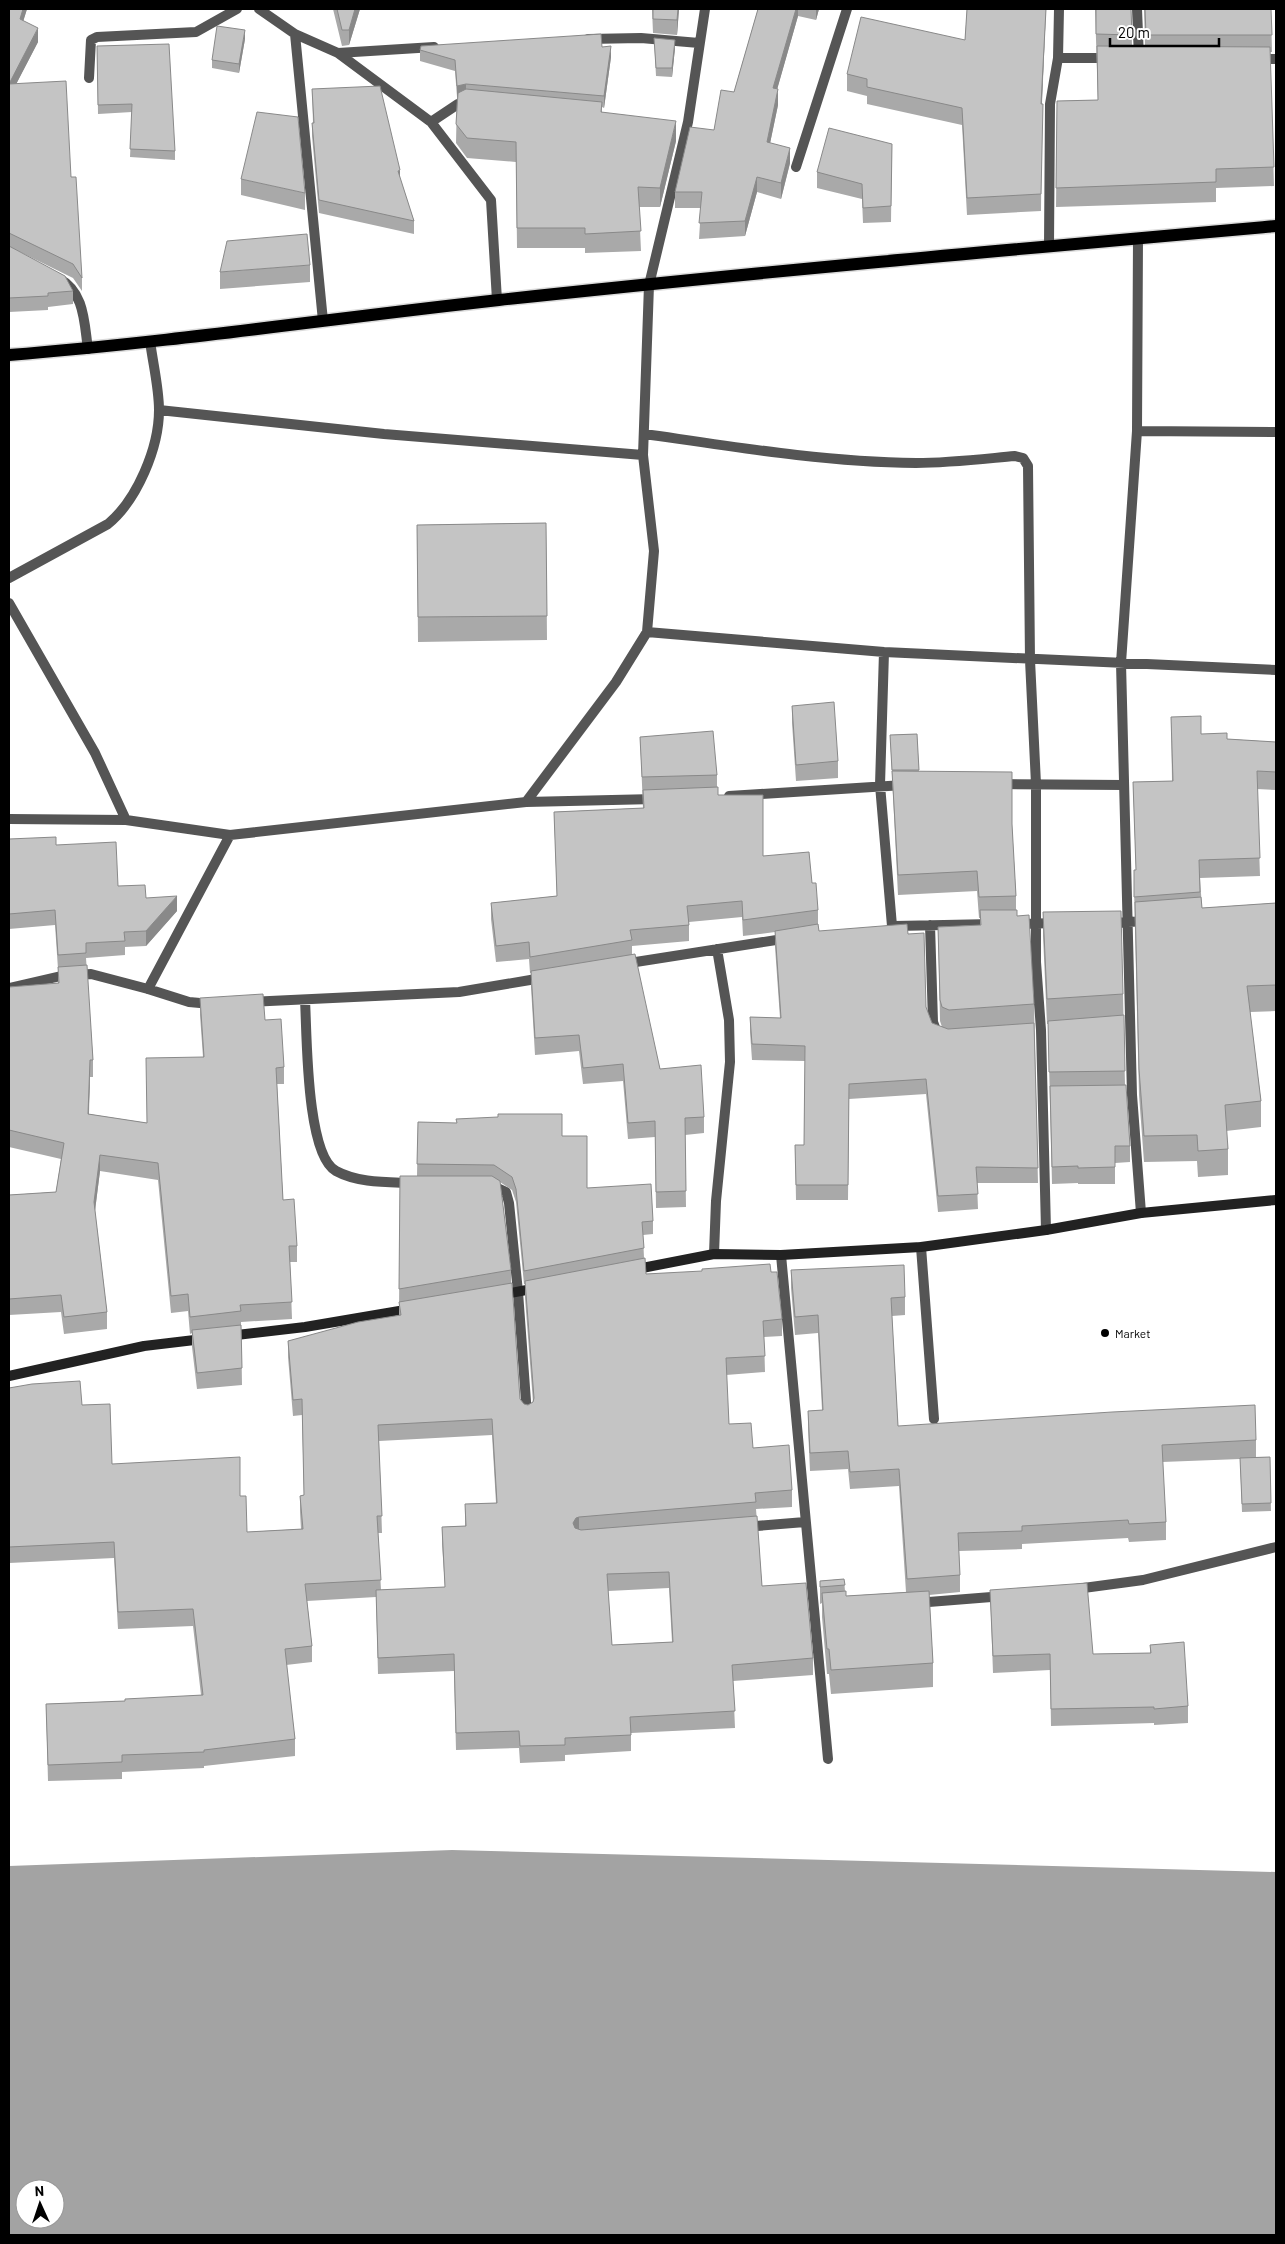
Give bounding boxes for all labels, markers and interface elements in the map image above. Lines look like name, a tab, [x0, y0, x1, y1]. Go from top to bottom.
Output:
scale bar	[1110, 15, 1219, 47]
text: 20 m	[1118, 23, 1150, 41]
place label: Market	[1115, 1326, 1151, 1340]
marker: Market	[1099, 1327, 1111, 1339]
north arrow	[15, 2179, 65, 2229]
text: N	[34, 2182, 44, 2199]

